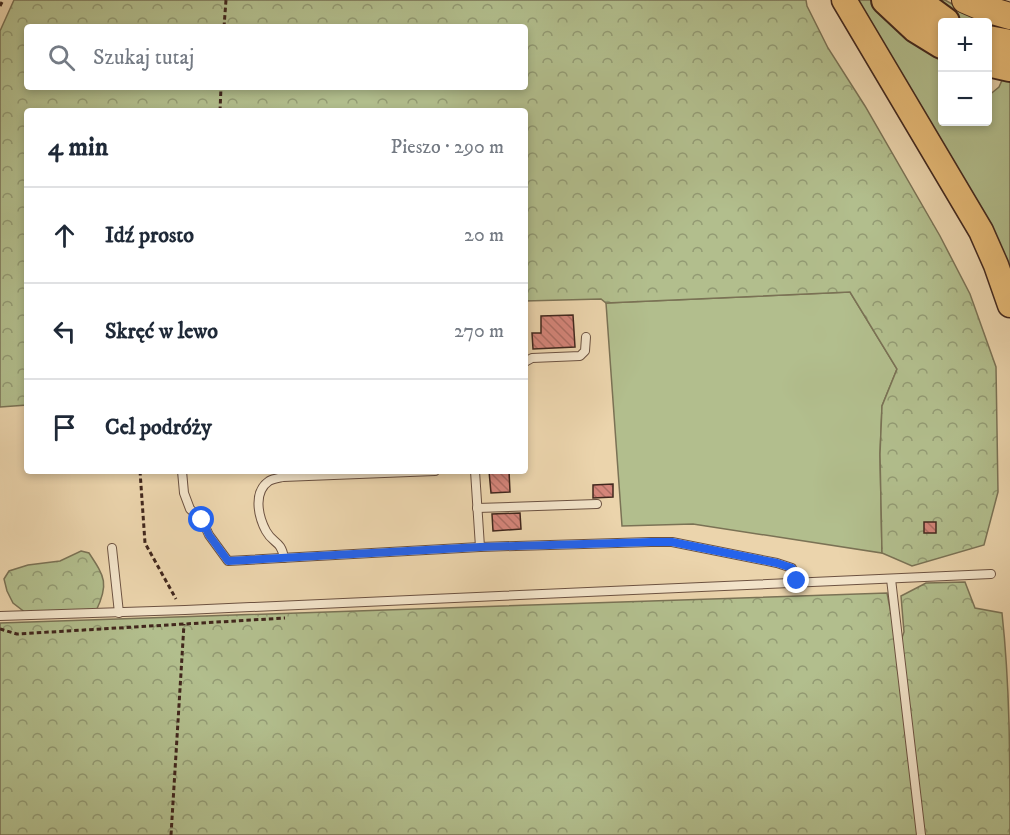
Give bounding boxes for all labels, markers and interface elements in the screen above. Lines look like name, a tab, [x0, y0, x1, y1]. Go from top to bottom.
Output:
map controls	[938, 18, 992, 126]
button: +	[938, 18, 992, 72]
search box	[24, 24, 528, 90]
icon: search	[45, 41, 78, 74]
text: Szukaj tutaj	[93, 44, 194, 71]
button: −	[938, 72, 992, 126]
text: 4 min	[48, 131, 108, 164]
text: Pieszo · 290 m	[391, 135, 504, 160]
icon: ahead	[48, 219, 81, 252]
text: Idź prosto	[105, 222, 194, 249]
text: 20 m	[464, 223, 504, 248]
icon: left	[48, 315, 81, 348]
text: Skręć w lewo	[105, 318, 218, 345]
text: 270 m	[454, 319, 504, 344]
icon: arrive	[48, 411, 81, 444]
text: Cel podróży	[105, 414, 212, 441]
route start	[188, 506, 214, 532]
route end	[783, 567, 809, 593]

